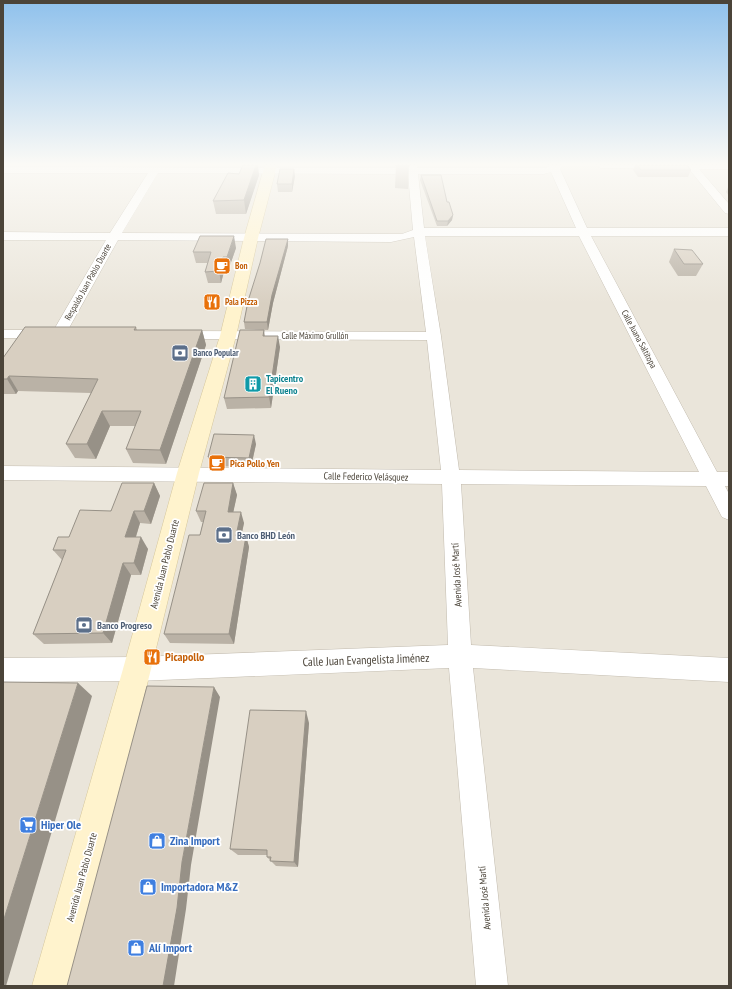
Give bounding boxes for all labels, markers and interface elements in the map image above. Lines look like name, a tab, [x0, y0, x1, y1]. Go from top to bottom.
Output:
street label: Respaldo Juan Pablo Duarte	[62, 241, 113, 322]
cafe icon: Bon	[212, 256, 232, 276]
place label: Bon	[235, 260, 247, 271]
restaurant icon: Pala Pizza	[202, 292, 222, 312]
place label: Pala Pizza	[225, 296, 258, 307]
street label: Calle Juana Saltitopa	[619, 308, 660, 370]
street label: Calle Máximo Grullón	[282, 330, 348, 341]
bank icon: Banco Popular	[170, 343, 190, 363]
place label: Banco Popular	[193, 347, 239, 358]
place label: Tapicentro El Rueno	[266, 372, 304, 397]
building icon: Tapicentro El Rueno	[243, 374, 263, 394]
cafe icon: Pica Pollo Yen	[207, 453, 227, 473]
place label: Pica Pollo Yen	[230, 457, 280, 470]
street label: Calle Federico Velásquez	[323, 469, 409, 484]
street label: Avenida Juan Pablo Duarte	[147, 518, 182, 610]
bank icon: Banco BHD León	[214, 525, 234, 545]
place label: Banco BHD León	[237, 529, 296, 542]
street label: Avenida José Martí	[448, 542, 465, 607]
bank icon: Banco Progreso	[74, 615, 94, 635]
place label: Banco Progreso	[97, 619, 152, 632]
restaurant icon: Picapollo	[142, 647, 162, 667]
place label: Picapollo	[165, 649, 205, 664]
street label: Calle Juan Evangelista Jiménez	[302, 650, 430, 669]
supermarket icon: Hiper Ole	[18, 815, 38, 835]
place label: Hiper Ole	[41, 817, 81, 832]
street label: Avenida Juan Pablo Duarte	[63, 831, 100, 923]
shop icon: Zina Import	[147, 831, 167, 851]
place label: Zina Import	[170, 833, 220, 848]
street label: Avenida José Martí	[475, 865, 494, 930]
shop icon: Importadora M&Z	[138, 877, 158, 897]
place label: Importadora M&Z	[161, 879, 238, 894]
shop icon: Alí Import	[126, 938, 146, 958]
place label: Alí Import	[148, 940, 192, 955]

